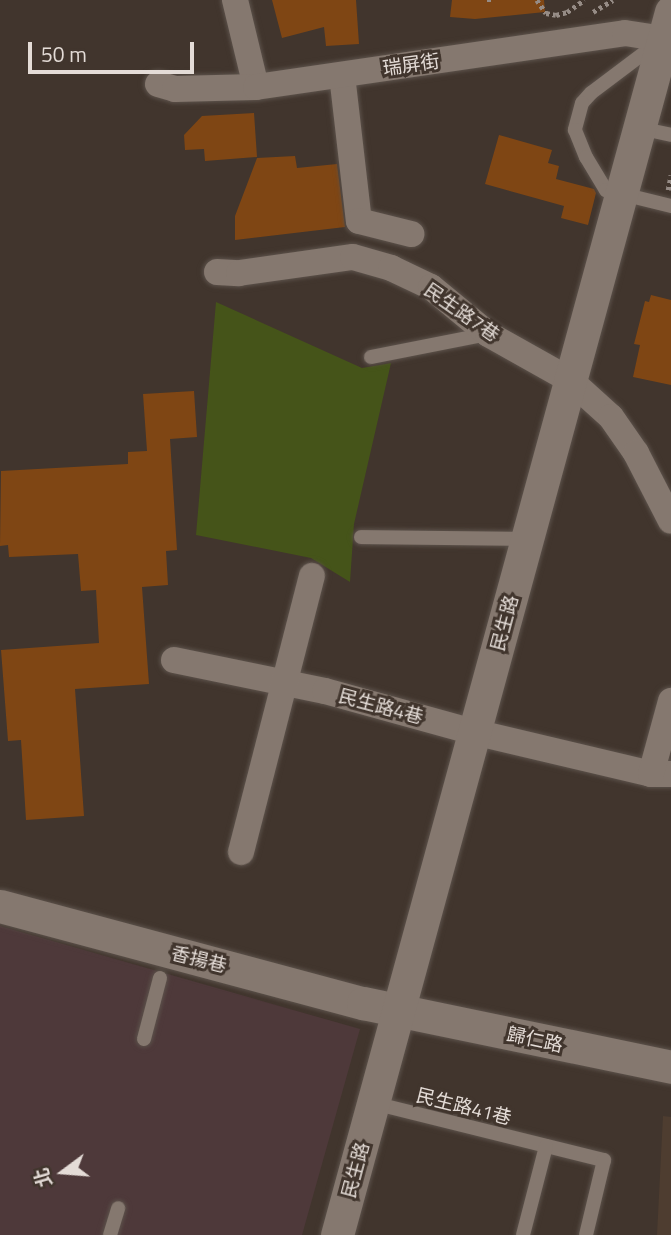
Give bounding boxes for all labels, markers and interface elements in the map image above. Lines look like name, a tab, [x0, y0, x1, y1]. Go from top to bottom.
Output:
scale bar	[32, 28, 198, 72]
text: 50 m	[41, 38, 87, 70]
street label: 瑞屏街	[381, 49, 441, 79]
street label: 民生路7巷	[420, 278, 504, 346]
street label: 民生路	[486, 593, 522, 653]
street label: 民生路4巷	[336, 684, 426, 728]
street label: 香揚巷	[169, 941, 229, 977]
street label: 歸仁路	[505, 1022, 565, 1056]
street label: 民生路41巷	[414, 1083, 514, 1129]
north arrow	[28, 1137, 98, 1207]
street label: 民生路	[337, 1140, 373, 1200]
text: 北	[26, 1165, 59, 1191]

